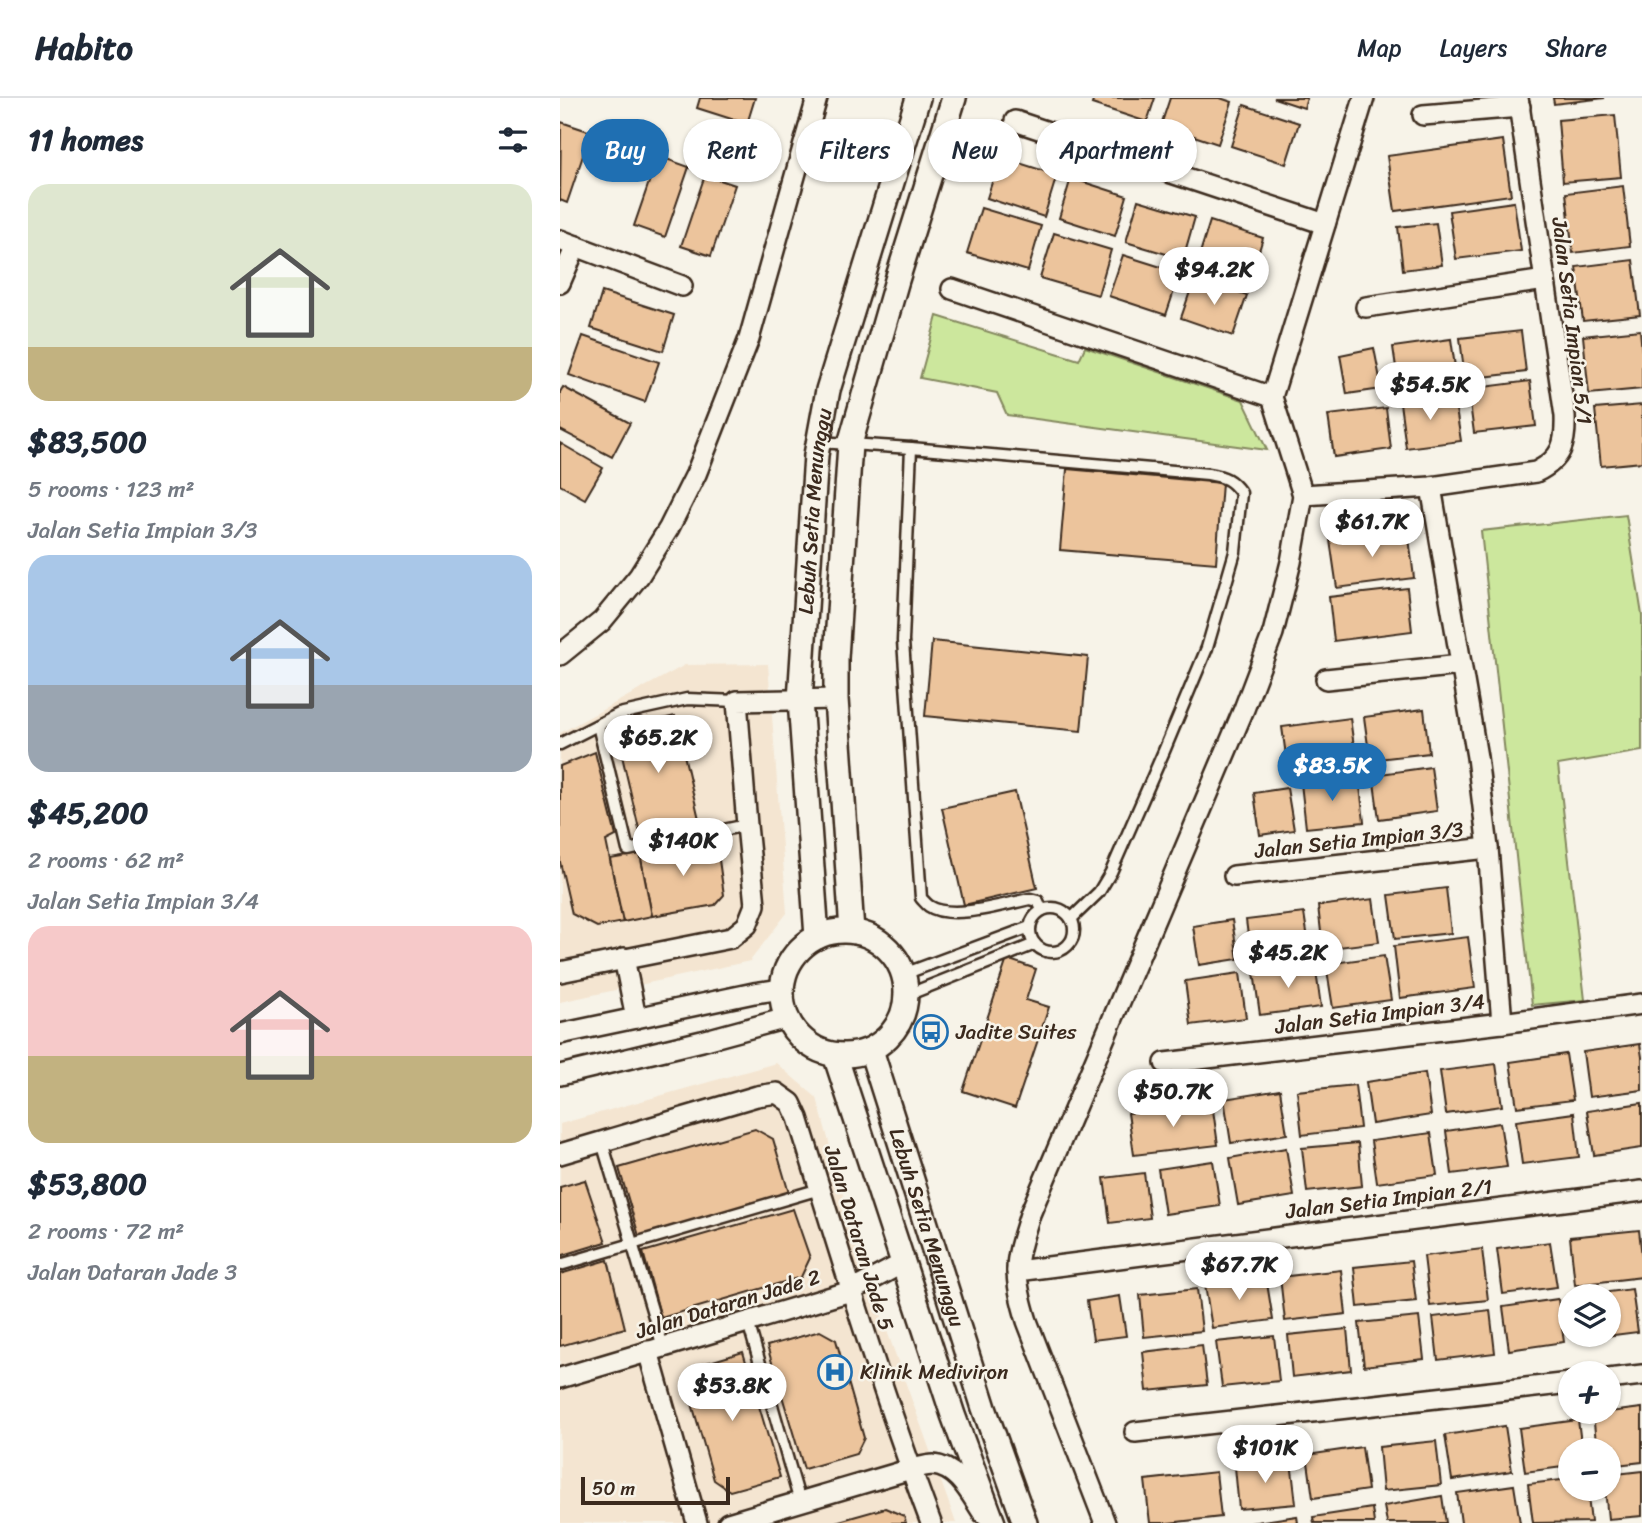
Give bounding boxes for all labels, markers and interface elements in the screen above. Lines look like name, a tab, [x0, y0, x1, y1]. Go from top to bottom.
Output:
text: Habito	[35, 19, 133, 77]
text: Map	[1357, 27, 1402, 69]
text: Layers	[1440, 27, 1507, 69]
text: Share	[1545, 27, 1607, 69]
text: 11 homes	[28, 113, 143, 167]
chip: Buy	[581, 119, 669, 182]
chip: Rent	[683, 119, 782, 182]
chip: Filters	[796, 119, 914, 182]
chip: New	[928, 119, 1022, 182]
chip: Apartment	[1036, 119, 1197, 182]
icon: filters	[494, 121, 532, 159]
street label: Jalan Setia Impian 5/1	[1540, 214, 1604, 427]
icon: home	[217, 230, 343, 356]
pin: $94.2K	[1157, 248, 1271, 307]
text: $94.2K	[1175, 249, 1253, 290]
pin: $54.5K	[1373, 362, 1487, 422]
text: $54.5K	[1391, 364, 1469, 405]
street label: Lebuh Setia Menunggu	[787, 404, 843, 615]
text: $83,500	[28, 415, 147, 469]
text: 5 rooms · 123 m²	[28, 469, 195, 510]
pin: $61.7K	[1315, 500, 1429, 559]
text: $61.7K	[1336, 501, 1408, 542]
text: Jalan Setia Impian 3/3	[28, 510, 257, 551]
icon: home	[217, 601, 343, 727]
pin: $65.2K	[601, 716, 715, 775]
text: $65.2K	[620, 717, 696, 758]
pin: $83.5K	[1275, 744, 1389, 803]
text: $83.5K	[1294, 745, 1370, 786]
text: $45,200	[28, 786, 149, 840]
street label: Jalan Setia Impian 3/3	[1252, 810, 1466, 870]
pin: $140K	[634, 818, 732, 878]
text: $140K	[649, 820, 717, 861]
text: 2 rooms · 62 m²	[28, 840, 184, 881]
text: Jalan Setia Impian 3/4	[28, 881, 259, 922]
pin: $45.2K	[1231, 930, 1345, 990]
text: $45.2K	[1249, 932, 1327, 973]
icon: home	[217, 972, 343, 1098]
street label: Jalan Setia Impian 3/4	[1272, 982, 1487, 1046]
bus stop icon: Jadite Suites	[912, 1013, 950, 1051]
place label: Jadite Suites	[955, 1013, 1077, 1051]
pin: $50.7K	[1116, 1070, 1230, 1129]
text: $50.7K	[1134, 1071, 1212, 1112]
street label: Lebuh Setia Menunggu	[878, 1123, 976, 1332]
street label: Jalan Dataran Jade 5	[812, 1140, 905, 1336]
text: $53,800	[28, 1157, 147, 1211]
street label: Jalan Setia Impian 2/1	[1283, 1167, 1494, 1231]
text: 2 rooms · 72 m²	[28, 1211, 184, 1252]
pin: $67.7K	[1182, 1242, 1296, 1302]
text: $67.7K	[1201, 1244, 1277, 1285]
text: Jalan Dataran Jade 3	[28, 1252, 237, 1293]
street label: Jalan Dataran Jade 2	[630, 1258, 825, 1350]
map controls	[1558, 1284, 1621, 1501]
button: layers	[1558, 1284, 1621, 1347]
hospital icon: Klinik Mediviron	[816, 1353, 854, 1391]
place label: Klinik Mediviron	[860, 1353, 1008, 1391]
button: +	[1558, 1361, 1621, 1424]
pin: $53.8K	[675, 1364, 789, 1423]
text: $53.8K	[694, 1365, 770, 1406]
pin: $101K	[1216, 1426, 1314, 1485]
text: $101K	[1233, 1427, 1297, 1468]
button: −	[1558, 1438, 1621, 1501]
text: 50 m	[592, 1472, 635, 1505]
scale bar	[581, 1474, 730, 1506]

